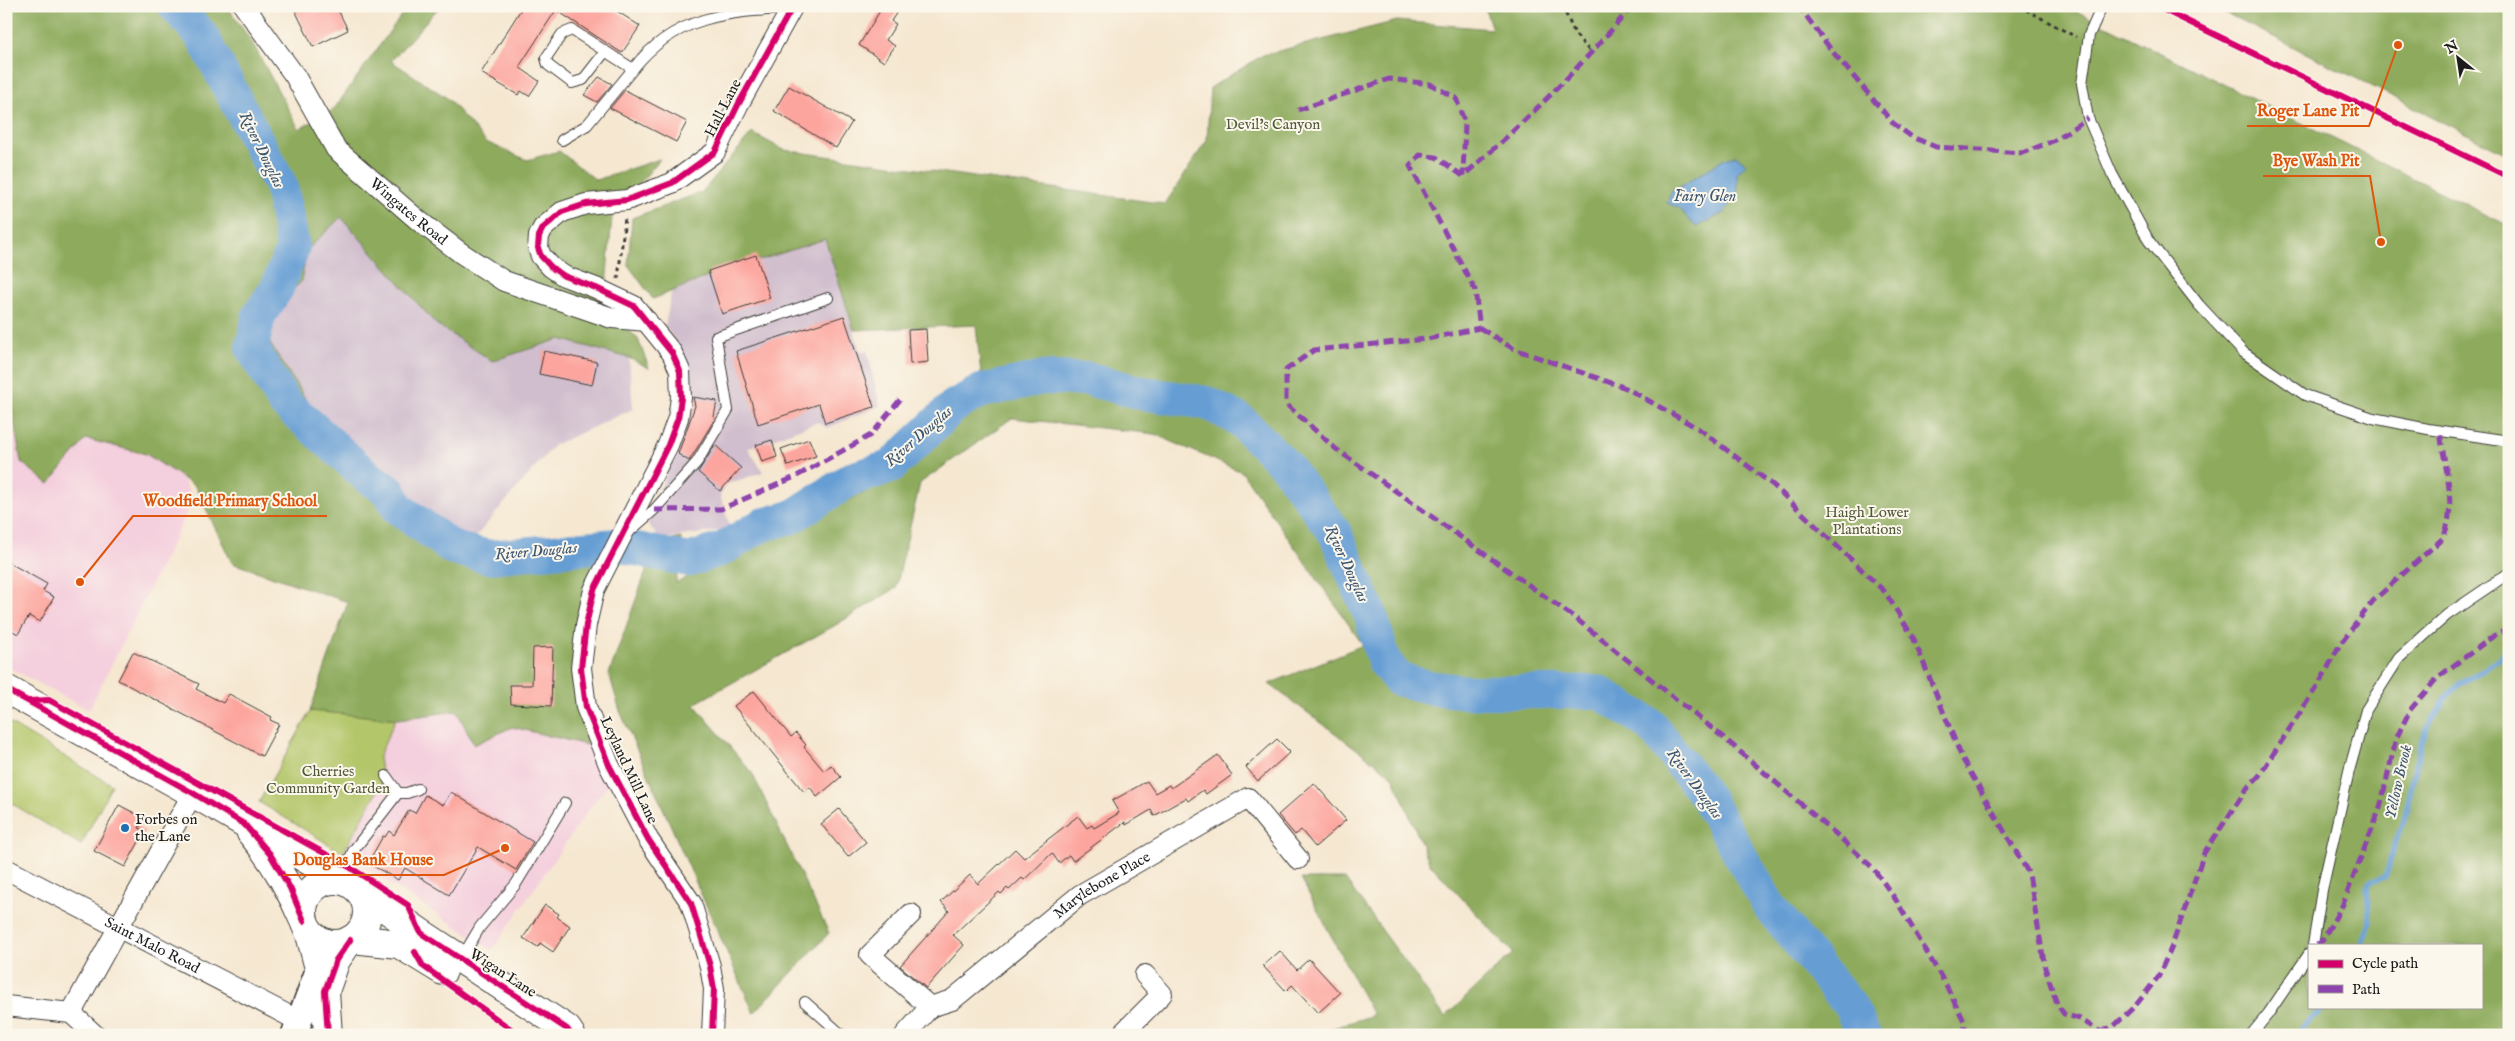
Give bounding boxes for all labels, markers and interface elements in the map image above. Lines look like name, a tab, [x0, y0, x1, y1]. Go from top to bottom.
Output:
north arrow	[2432, 32, 2482, 82]
text: N	[2441, 37, 2462, 59]
street label: Hall Lane	[700, 76, 746, 140]
callout: Roger Lane Pit	[2247, 95, 2369, 126]
text: Roger Lane Pit	[2257, 102, 2360, 122]
water label: River Douglas	[234, 109, 288, 192]
park label: Devil's Canyon	[1226, 115, 1320, 134]
callout: Bye Wash Pit	[2263, 145, 2370, 176]
text: Bye Wash Pit	[2273, 152, 2360, 172]
street label: Wingates Road	[366, 173, 452, 249]
water label: Fairy Glen	[1674, 187, 1736, 207]
water label: River Douglas	[881, 402, 957, 472]
callout: Woodfield Primary School	[133, 485, 327, 516]
text: Woodfield Primary School	[142, 492, 318, 512]
park label: Haigh Lower Plantations	[1825, 503, 1909, 539]
water label: River Douglas	[1319, 522, 1373, 606]
water label: River Douglas	[494, 538, 578, 566]
street label: Leyland Mill Lane	[596, 713, 662, 827]
water label: Yellow Brook	[2381, 742, 2417, 821]
water label: River Douglas	[1662, 745, 1727, 824]
park label: Cherries Community Garden	[266, 762, 390, 798]
place label: Forbes on the Lane	[135, 810, 197, 846]
marker: Forbes on the Lane	[119, 822, 131, 834]
callout: Douglas Bank House	[283, 844, 444, 875]
street label: Marylebone Place	[1049, 847, 1154, 922]
text: Douglas Bank House	[293, 851, 434, 871]
street label: Saint Malo Road	[102, 912, 204, 978]
street label: Wigan Lane	[466, 944, 540, 1002]
legend	[2308, 944, 2482, 1008]
text: Cycle path	[2352, 954, 2418, 973]
text: Path	[2352, 980, 2380, 999]

